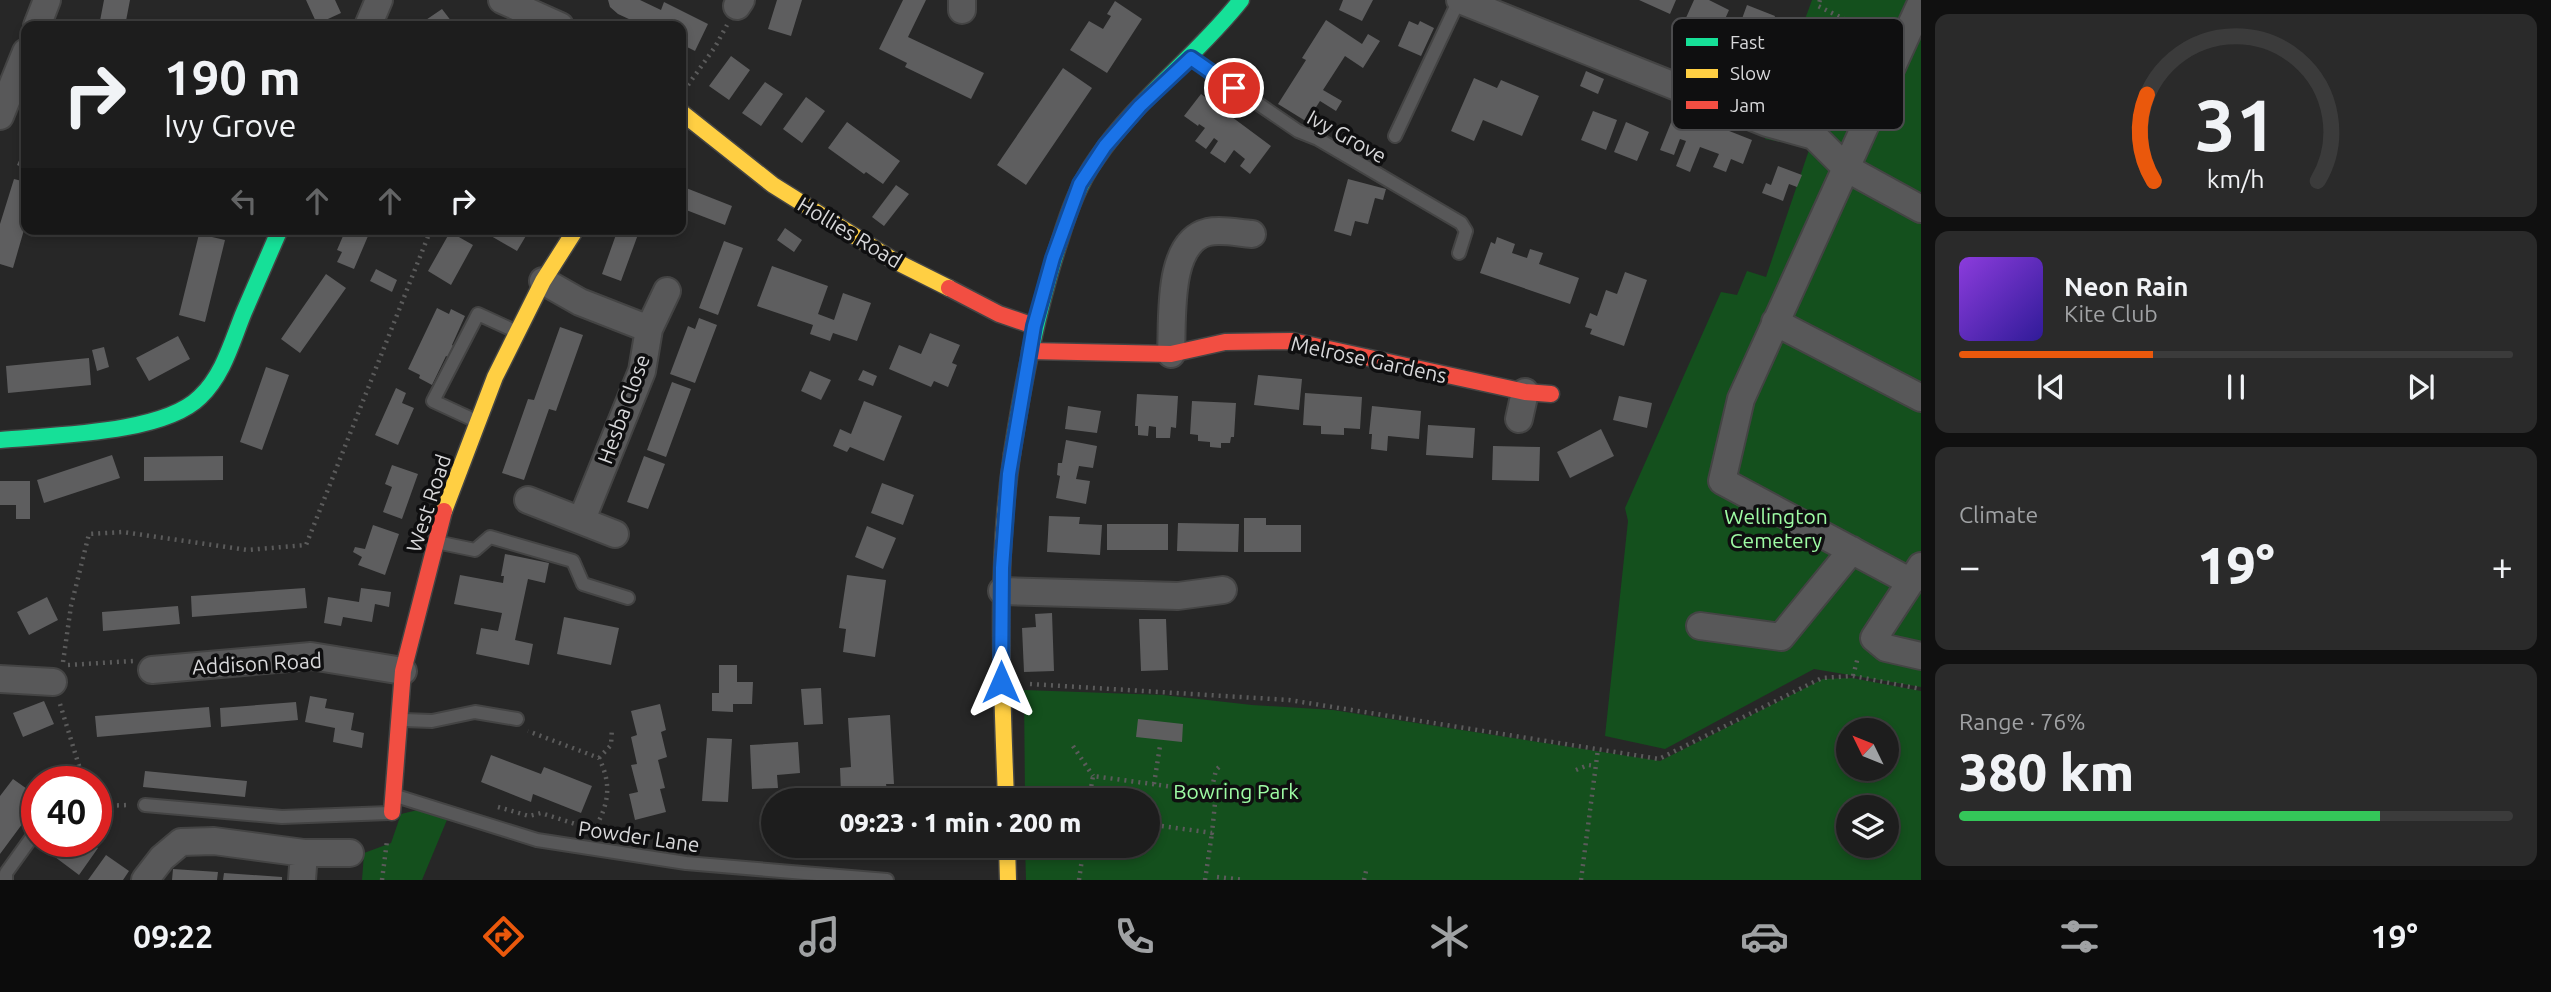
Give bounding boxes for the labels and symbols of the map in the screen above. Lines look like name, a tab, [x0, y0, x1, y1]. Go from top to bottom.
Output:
legend	[1672, 18, 1904, 130]
text: Fast	[1730, 31, 1765, 53]
pin	[1204, 58, 1264, 118]
text: Slow	[1730, 62, 1771, 84]
text: Jam	[1730, 94, 1766, 116]
street label: Ivy Grove	[1303, 104, 1391, 168]
street label: Hollies Road	[794, 192, 906, 272]
street label: Melrose Gardens	[1289, 331, 1449, 387]
street label: Hesba Close	[592, 351, 654, 467]
street label: West Road	[401, 451, 455, 555]
park label: Wellington Cemetery	[1724, 504, 1828, 552]
position arrow	[964, 645, 1038, 719]
street label: Addison Road	[192, 648, 322, 678]
north arrow	[1836, 718, 1899, 780]
speed limit sign: 40	[21, 766, 112, 857]
park label: Bowring Park	[1173, 779, 1299, 803]
street label: Powder Lane	[577, 816, 701, 856]

